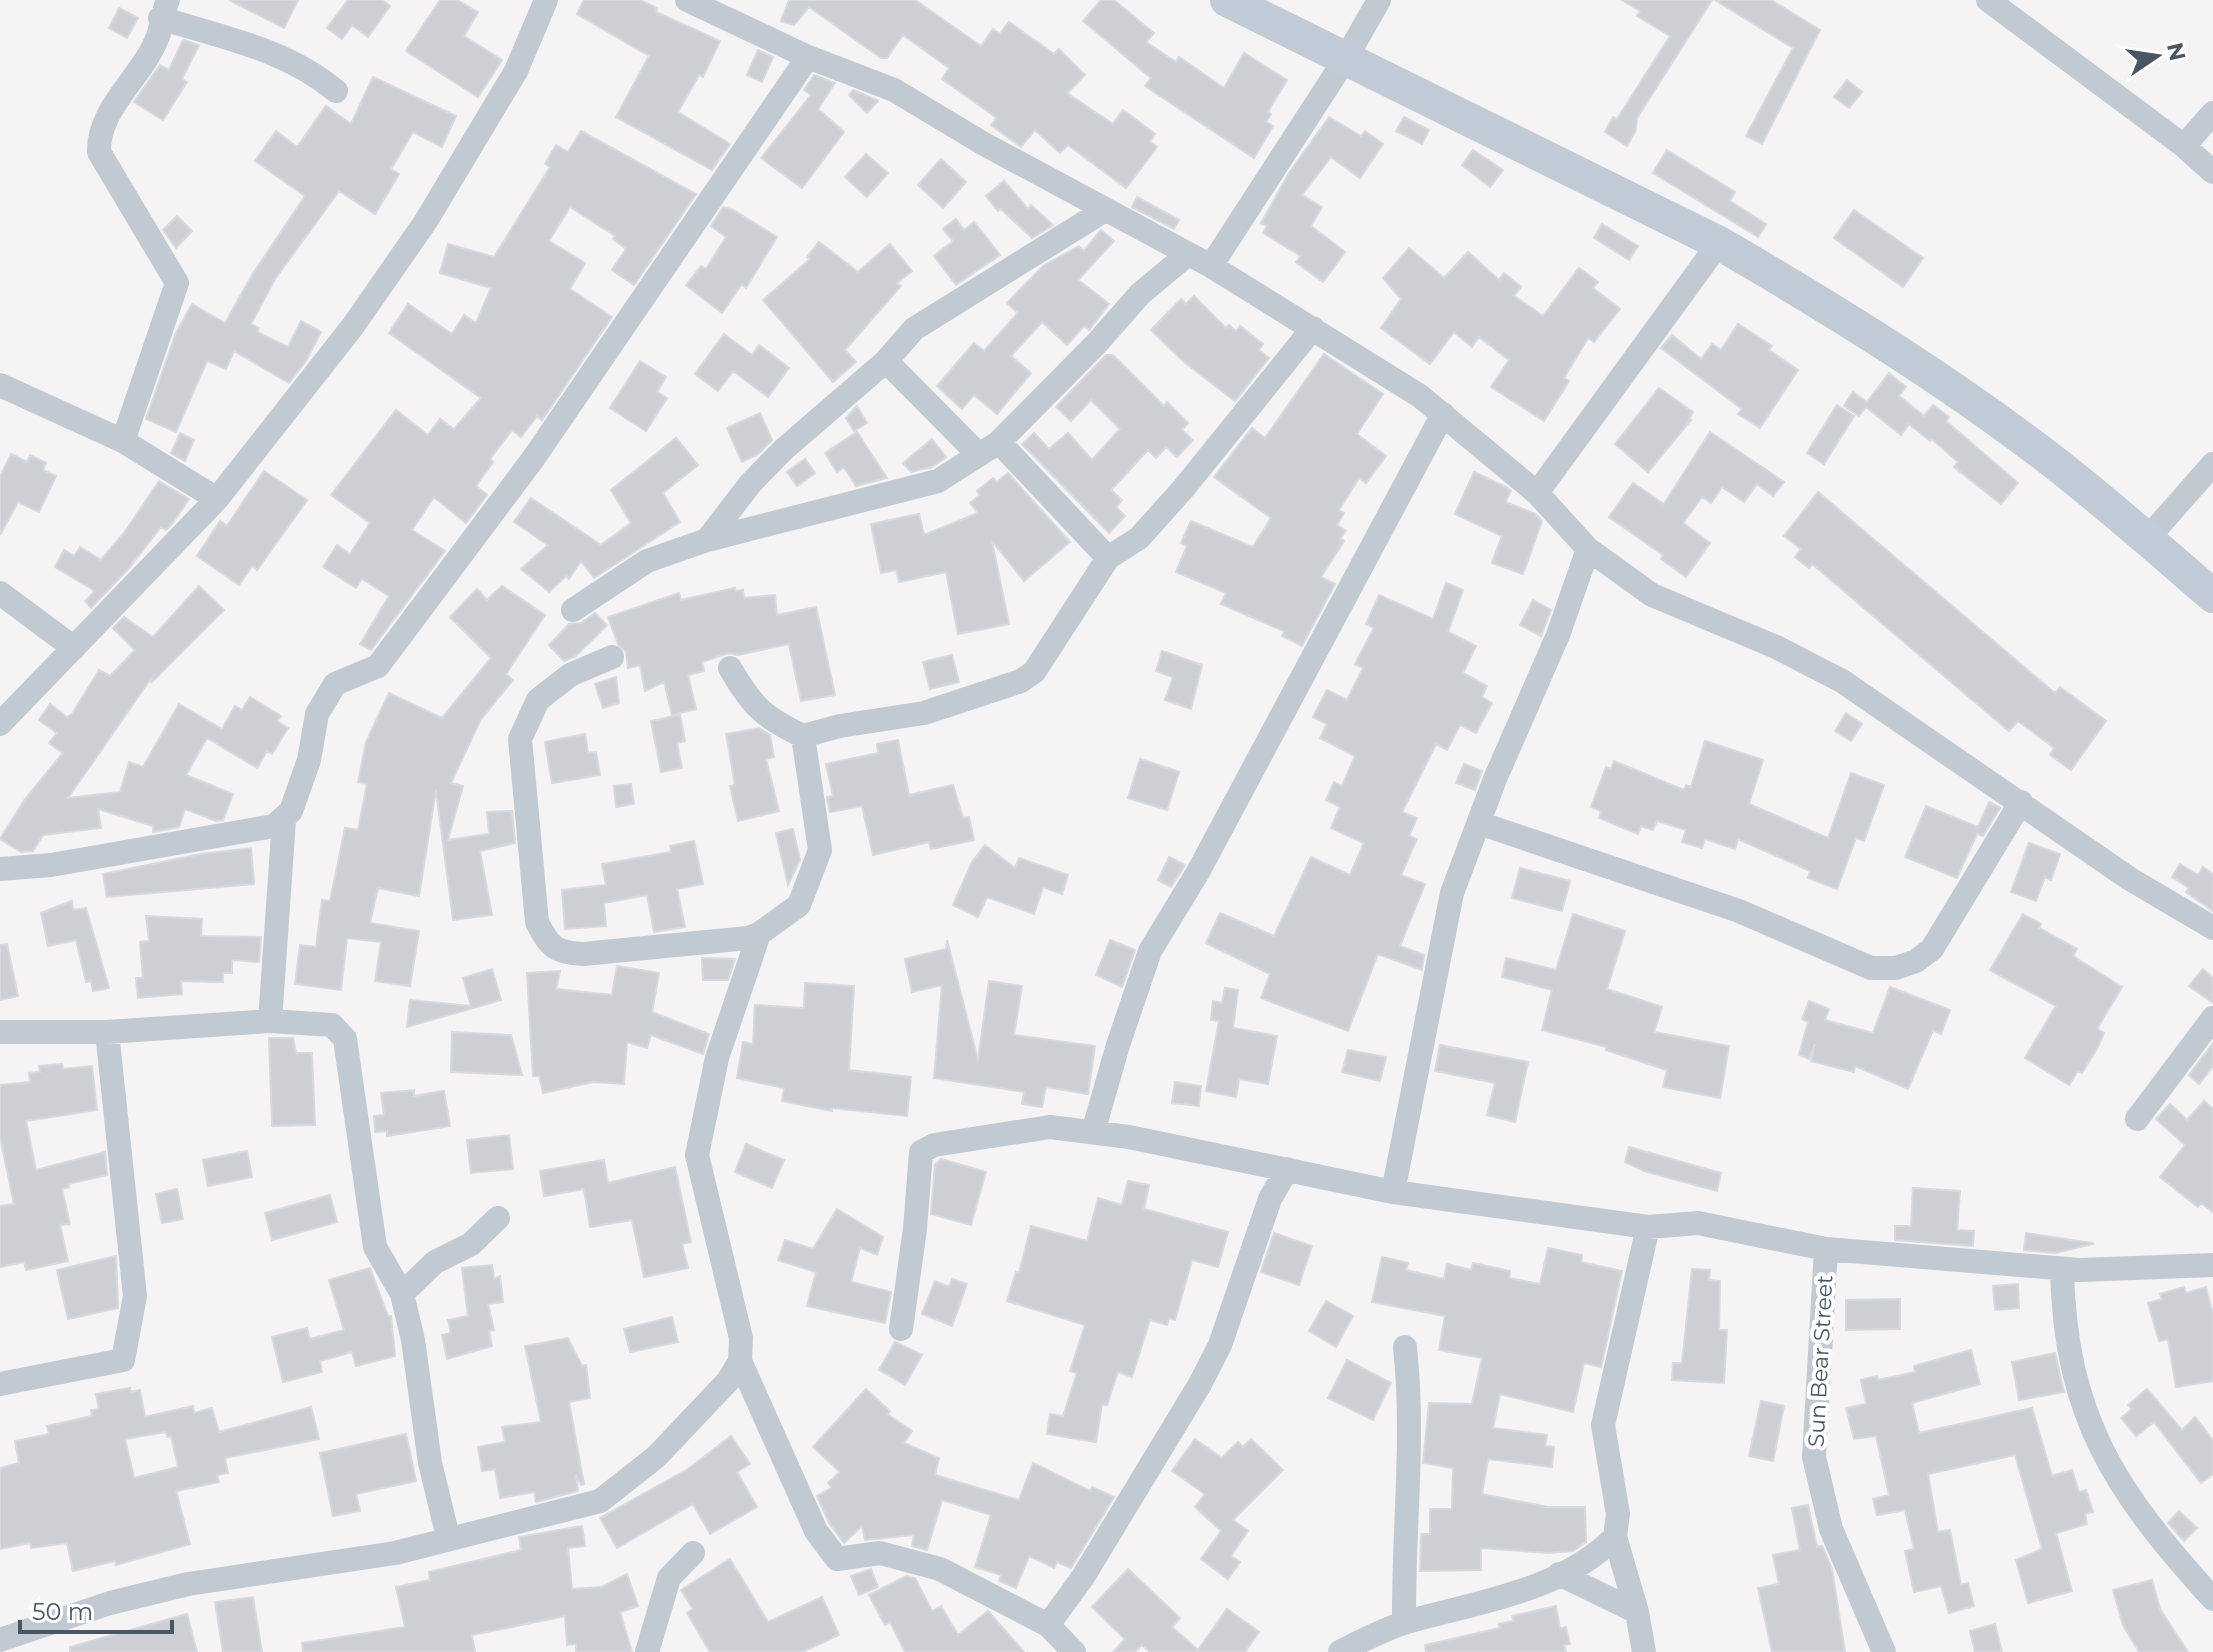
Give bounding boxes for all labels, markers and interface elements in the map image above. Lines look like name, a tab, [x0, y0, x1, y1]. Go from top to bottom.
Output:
north arrow	[2117, 16, 2197, 96]
text: N	[2161, 40, 2191, 63]
street label: Sun Bear Street	[1803, 1274, 1839, 1448]
scale bar	[20, 1584, 172, 1634]
text: 50 m	[32, 1597, 93, 1626]

